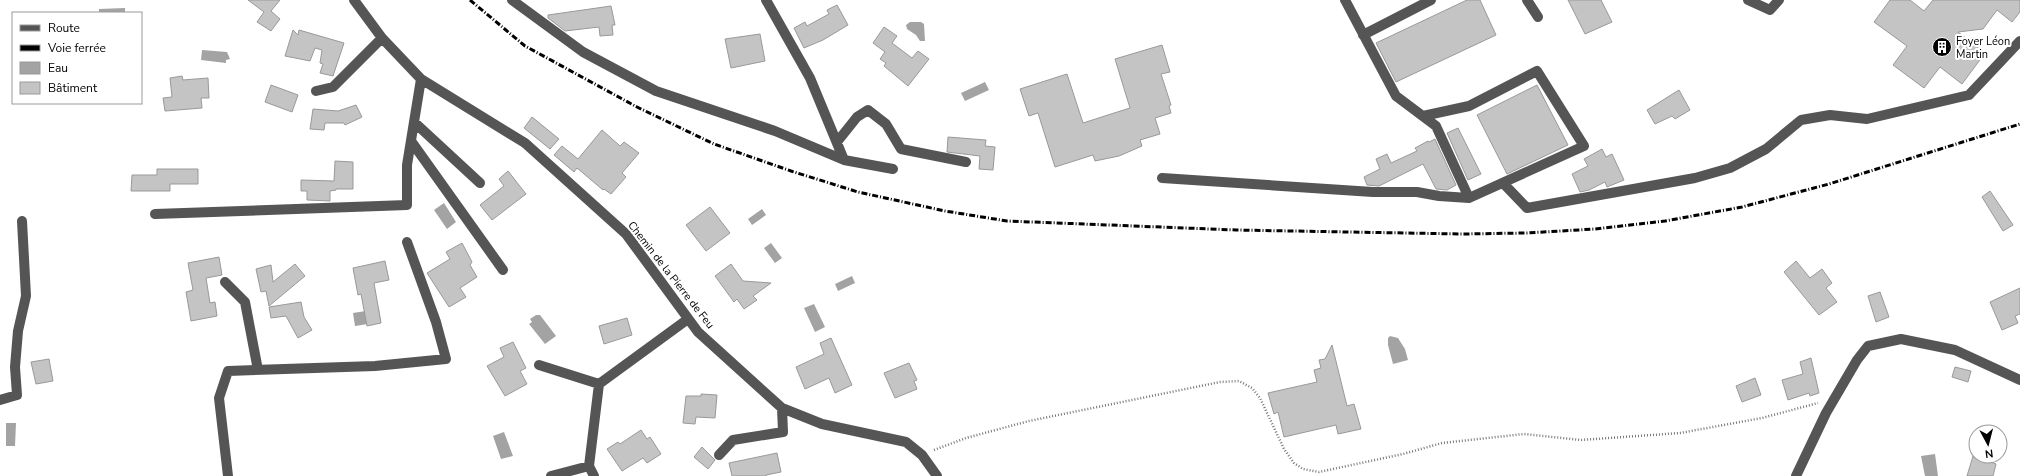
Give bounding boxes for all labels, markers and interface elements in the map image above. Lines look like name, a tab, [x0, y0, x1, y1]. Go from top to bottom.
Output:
legend	[12, 12, 142, 104]
text: Route	[48, 20, 80, 36]
place label: Foyer Léon Martin	[1956, 34, 2010, 62]
building icon: Foyer Léon Martin	[1931, 36, 1953, 58]
text: Voie ferrée	[47, 40, 106, 56]
text: Eau	[48, 60, 68, 76]
text: Bâtiment	[48, 80, 98, 96]
street label: Chemin de la Pierre de Feu	[624, 218, 718, 332]
north arrow	[1968, 424, 2008, 464]
text: N	[1984, 445, 1994, 461]

